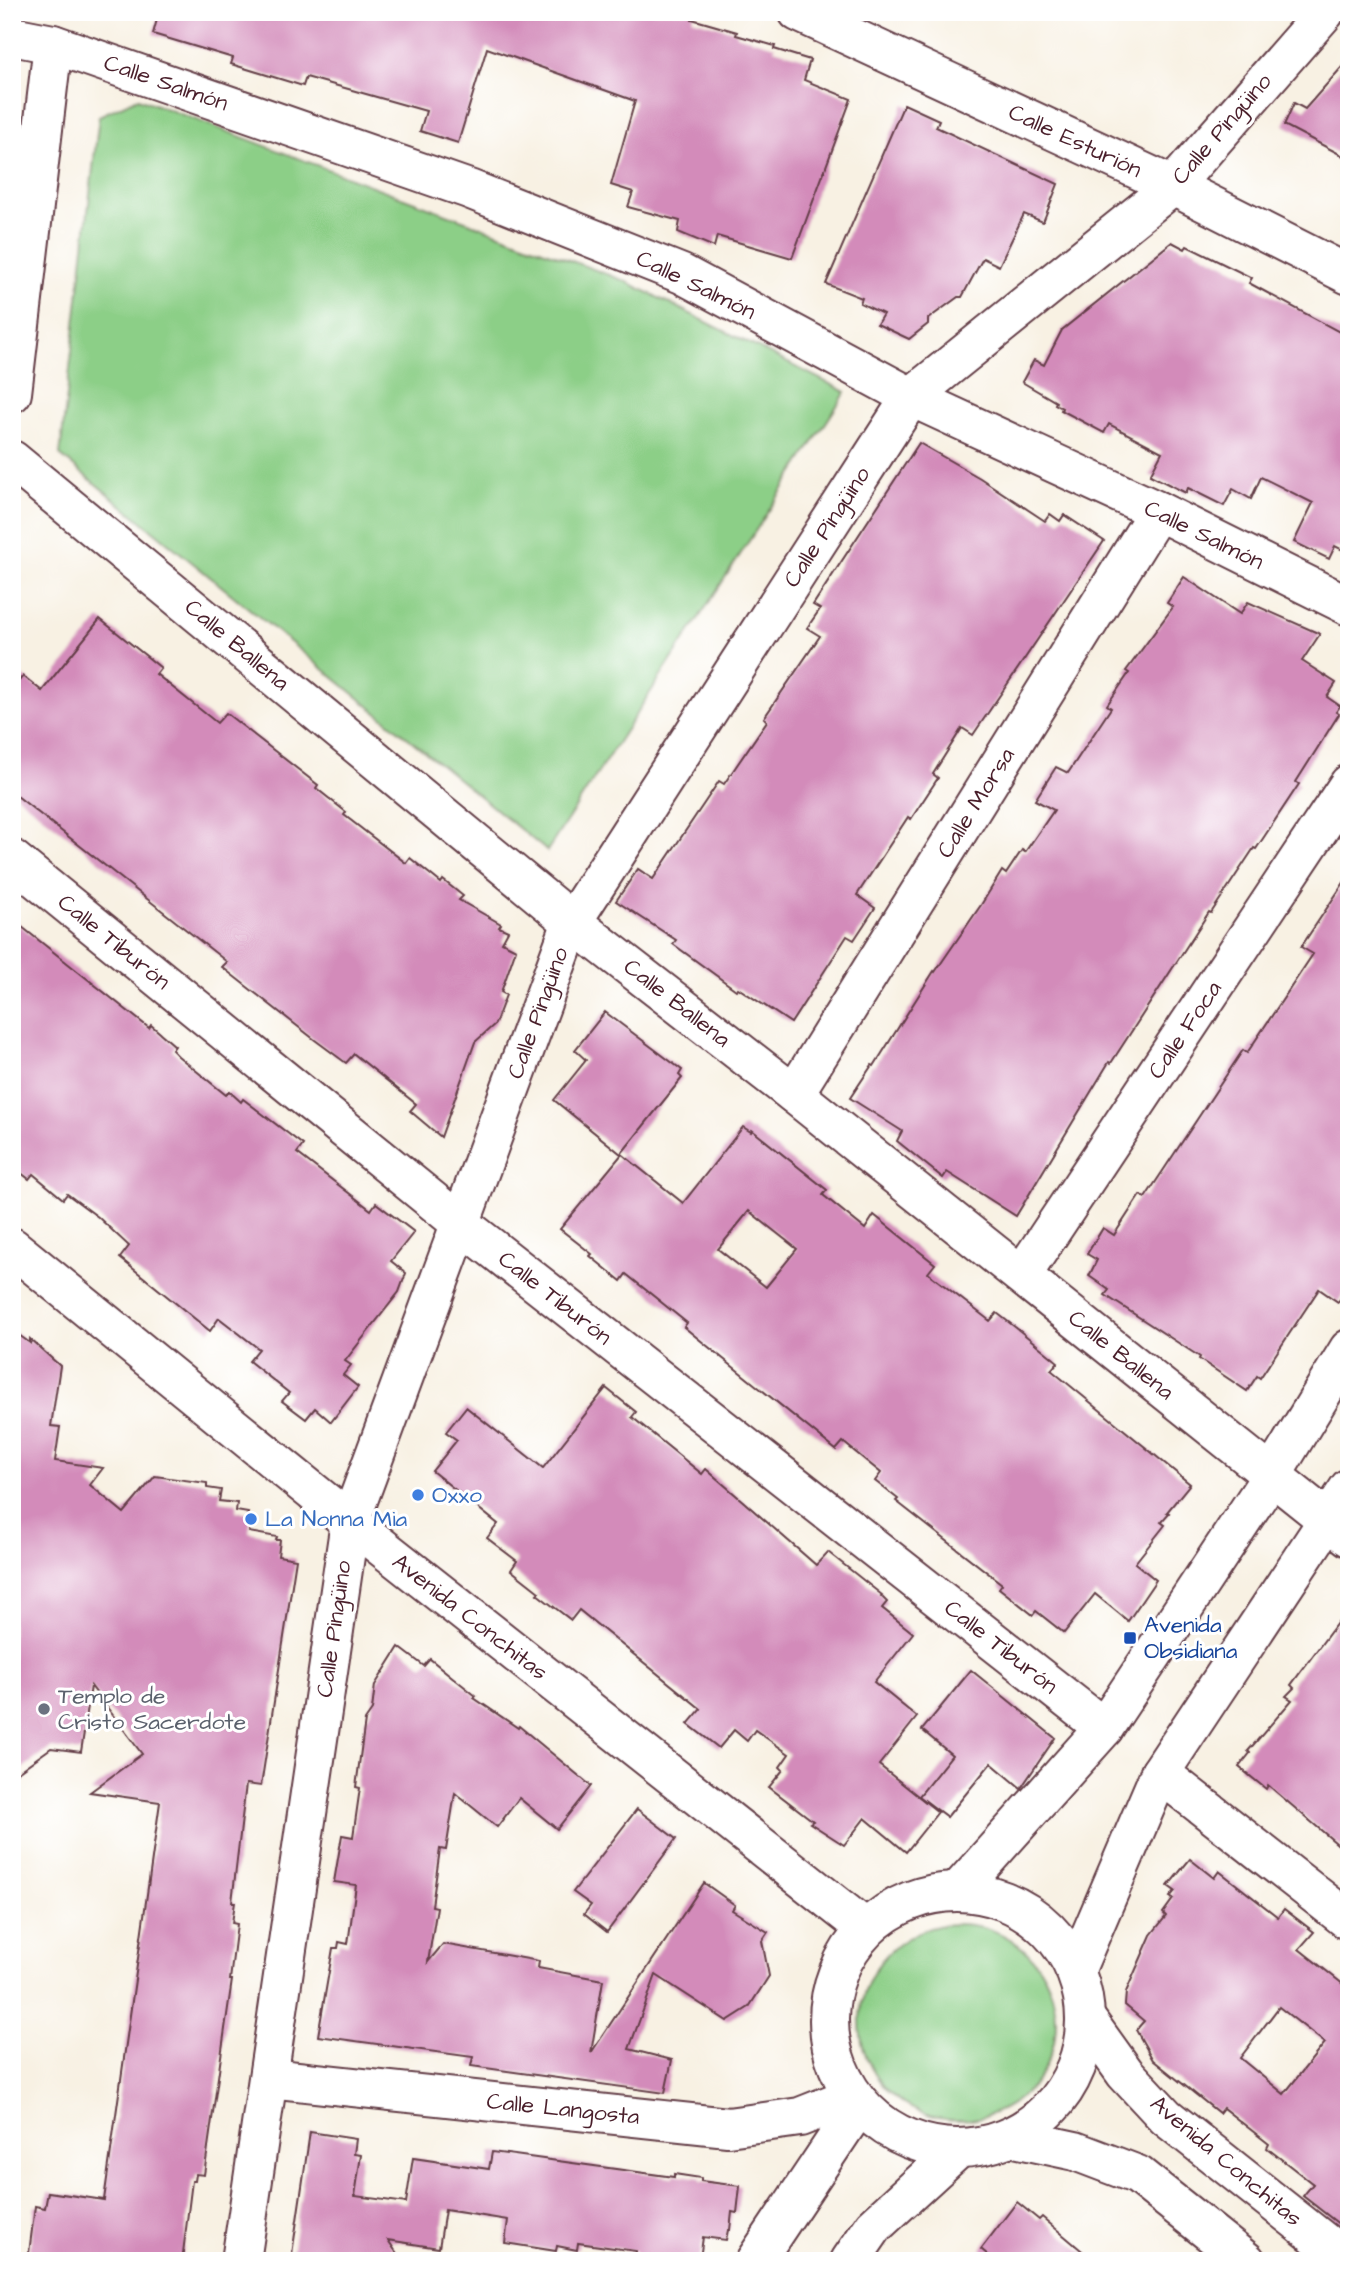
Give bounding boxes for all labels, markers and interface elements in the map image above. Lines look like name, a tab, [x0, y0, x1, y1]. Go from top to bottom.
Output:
street label: Calle Salmón	[100, 47, 232, 119]
street label: Calle Pingüino	[1165, 66, 1280, 192]
street label: Calle Esturión	[1003, 96, 1147, 186]
street label: Calle Salmón	[631, 242, 761, 328]
street label: Calle Pingüino	[776, 460, 879, 594]
street label: Calle Salmón	[1139, 492, 1269, 578]
street label: Calle Ballena	[178, 592, 296, 699]
street label: Calle Morsa	[929, 741, 1023, 864]
street label: Calle Tiburón	[51, 887, 177, 997]
street label: Calle Pingüino	[499, 943, 578, 1084]
street label: Calle Ballena	[617, 951, 737, 1055]
street label: Calle Foca	[1140, 974, 1230, 1085]
street label: Calle Tiburón	[491, 1243, 619, 1353]
street label: Calle Ballena	[1061, 1302, 1181, 1408]
place label: Oxxo	[432, 1479, 482, 1511]
marker: Oxxo	[410, 1487, 426, 1503]
place label: La Nonna Mia	[265, 1503, 408, 1535]
marker: La Nonna Mia	[243, 1511, 259, 1527]
street label: Avenida Conchitas	[385, 1546, 555, 1688]
street label: Calle Pingüino	[309, 1558, 360, 1700]
street label: Calle Tiburón	[937, 1592, 1065, 1702]
place label: Avenida Obsidiana	[1144, 1609, 1238, 1667]
marker: Avenida Obsidiana	[1122, 1630, 1138, 1646]
place label: Templo de Cristo Sacerdote	[58, 1680, 246, 1738]
marker: Templo de Cristo Sacerdote	[36, 1701, 52, 1717]
street label: Calle Langosta	[485, 2085, 641, 2134]
street label: Avenida Conchitas	[1143, 2088, 1309, 2234]

